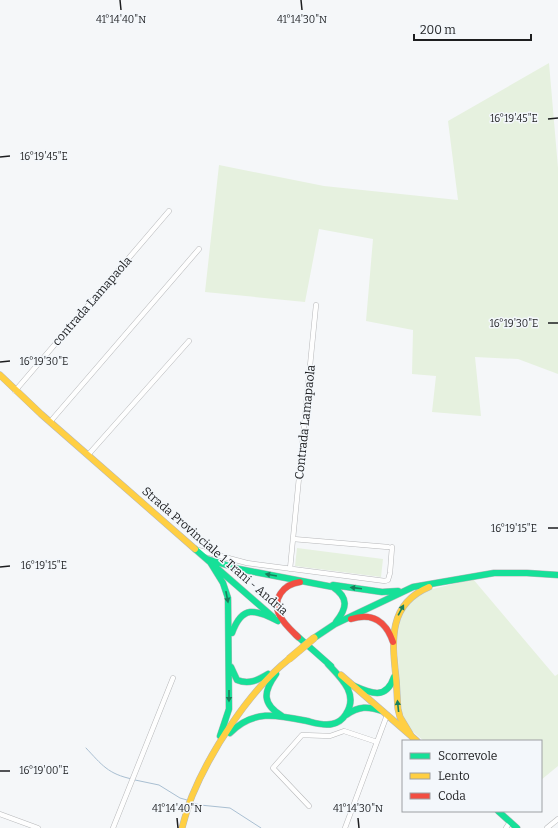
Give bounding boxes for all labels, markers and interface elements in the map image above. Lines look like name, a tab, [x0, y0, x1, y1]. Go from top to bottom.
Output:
text: 41°14'40"N	[96, 14, 146, 26]
text: 41°14'30"N	[277, 14, 327, 26]
scale bar	[414, 16, 531, 42]
text: 200 m	[420, 23, 456, 37]
text: 16°19'45"E	[490, 113, 538, 125]
text: 16°19'45"E	[20, 151, 68, 163]
street label: contrada Lamapaola	[49, 253, 135, 349]
text: 16°19'30"E	[490, 318, 538, 330]
text: 16°19'30"E	[20, 356, 68, 368]
street label: Contrada Lamapaola	[292, 364, 318, 480]
street label: Strada Provinciale 1 Trani - Andria	[139, 484, 291, 618]
text: 16°19'15"E	[491, 523, 537, 535]
text: 16°19'15"E	[21, 560, 67, 572]
one-way arrow	[265, 572, 277, 578]
one-way arrow	[350, 585, 362, 592]
one-way arrow	[225, 590, 231, 603]
one-way arrow	[398, 604, 405, 616]
one-way arrow	[226, 690, 232, 703]
one-way arrow	[394, 700, 401, 712]
legend	[402, 740, 542, 812]
text: Scorrevole	[438, 749, 497, 763]
text: 16°19'00"E	[19, 765, 69, 777]
text: Lento	[438, 769, 470, 783]
text: Coda	[438, 789, 466, 803]
text: 41°14'40"N	[152, 803, 202, 815]
text: 41°14'30"N	[333, 803, 383, 815]

